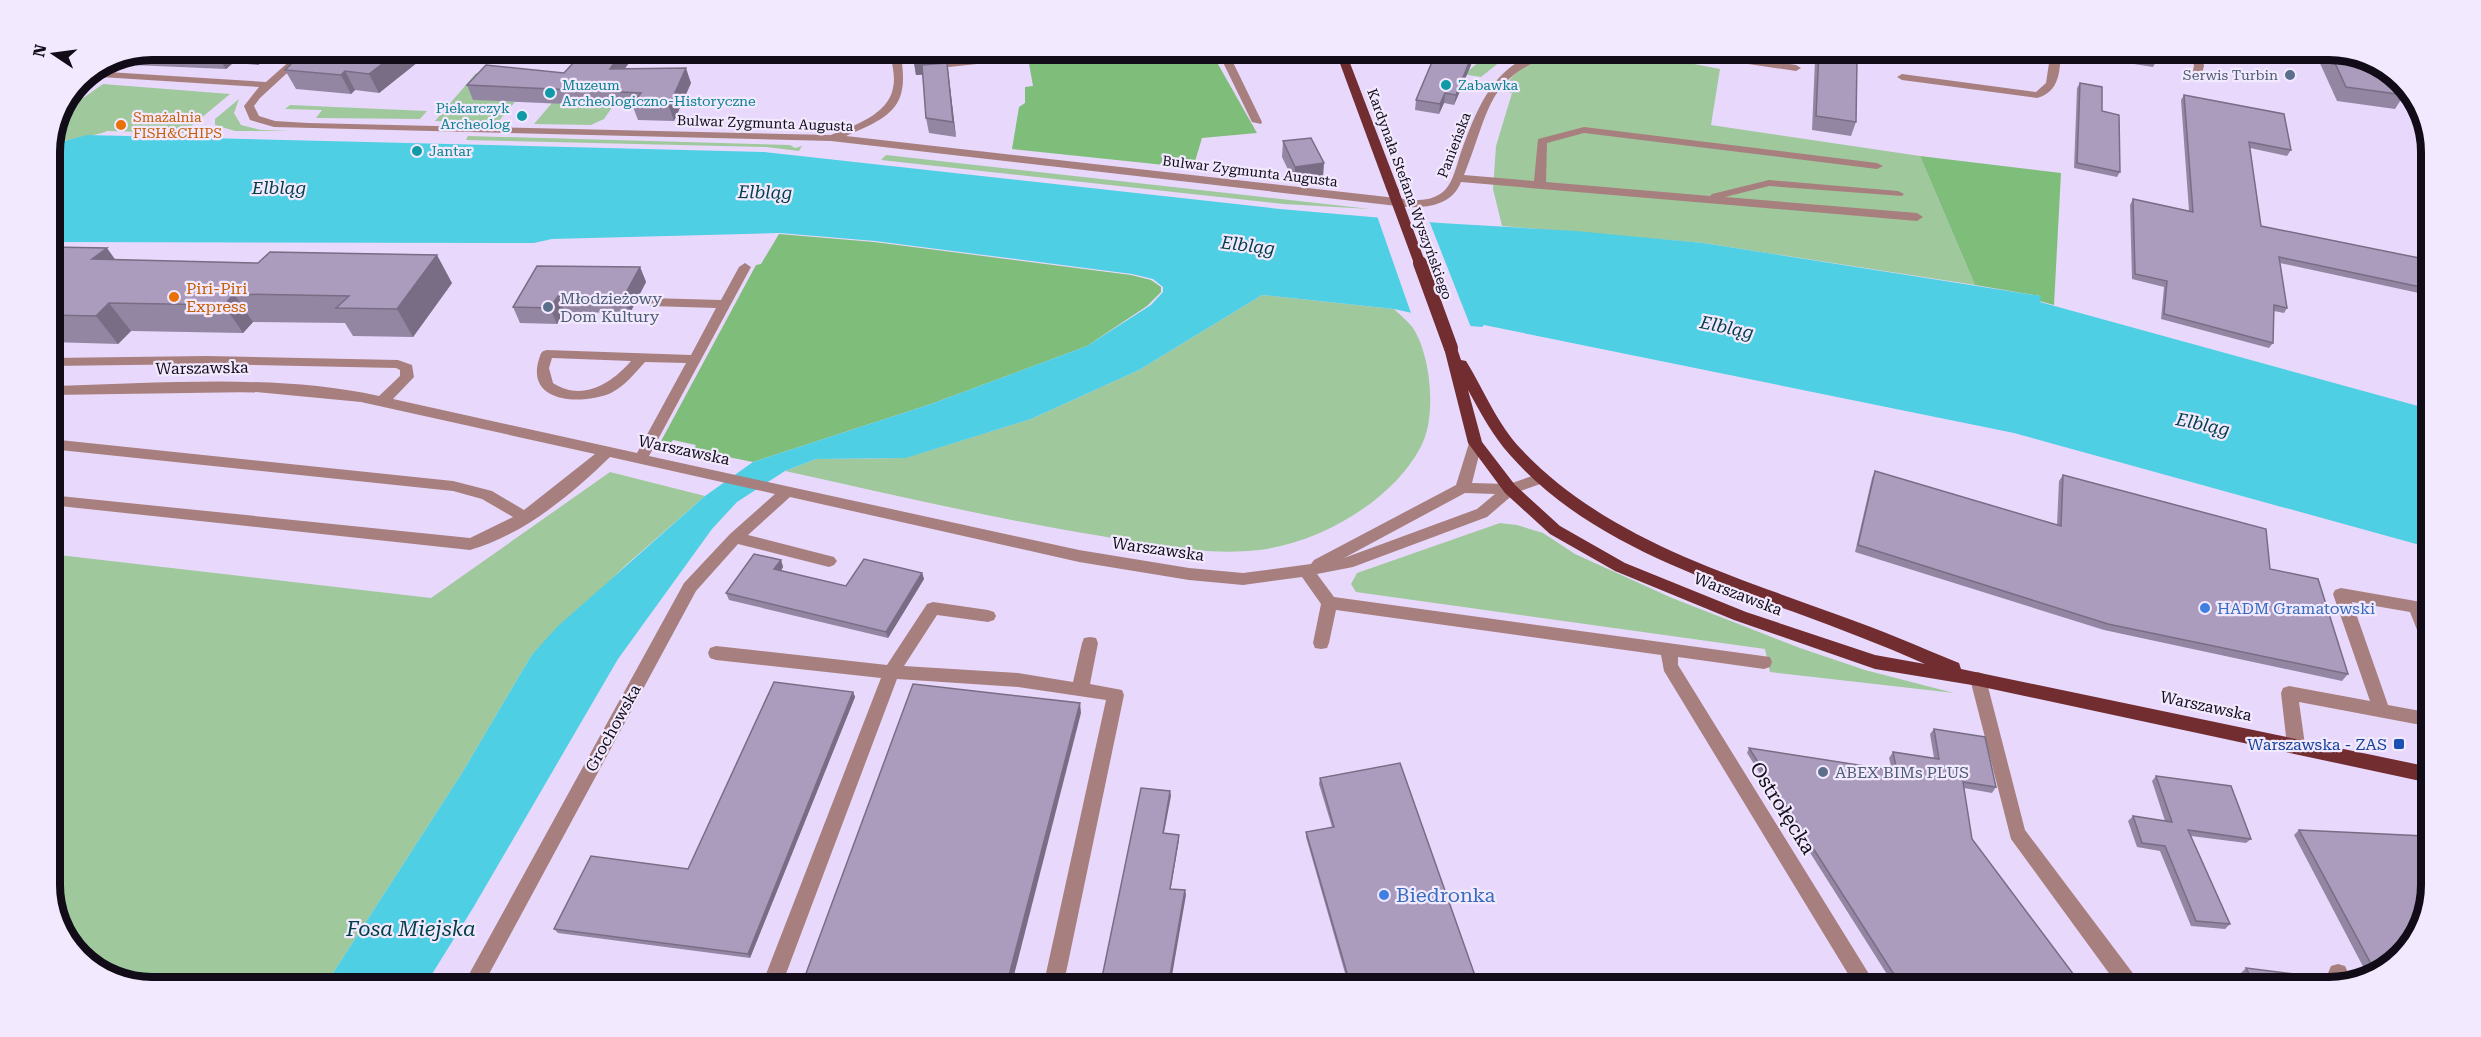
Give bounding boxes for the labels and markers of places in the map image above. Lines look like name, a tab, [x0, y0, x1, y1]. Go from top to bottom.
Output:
place label: Serwis Turbin	[2183, 67, 2278, 83]
marker: Serwis Turbin	[2283, 68, 2297, 82]
place label: Muzeum Archeologiczno-Historyczne	[562, 77, 756, 109]
place label: Zabawka	[1458, 77, 1519, 93]
marker: Zabawka	[1439, 78, 1453, 92]
marker: Muzeum Archeologiczno-Historyczne	[543, 86, 557, 100]
place label: Piekarczyk Archeolog	[436, 100, 510, 132]
place label: Smażalnia FISH&CHIPS	[133, 109, 222, 141]
marker: Piekarczyk Archeolog	[515, 109, 529, 123]
marker: Smażalnia FISH&CHIPS	[114, 118, 128, 132]
place label: Jantar	[429, 143, 472, 159]
marker: Jantar	[410, 144, 424, 158]
place label: Piri-Piri Express	[186, 279, 247, 316]
place label: Młodzieżowy Dom Kultury	[560, 289, 662, 326]
marker: Piri-Piri Express	[167, 290, 181, 304]
marker: Młodzieżowy Dom Kultury	[541, 300, 555, 314]
place label: HADM Gramatowski	[2217, 599, 2375, 618]
marker: HADM Gramatowski	[2198, 601, 2212, 615]
place label: Warszawska - ZAS	[2247, 735, 2387, 754]
marker: Warszawska - ZAS	[2392, 737, 2406, 751]
place label: ABEX BIMs PLUS	[1835, 763, 1969, 782]
marker: ABEX BIMs PLUS	[1816, 765, 1830, 779]
place label: Biedronka	[1396, 883, 1496, 907]
marker: Biedronka	[1377, 888, 1391, 902]

